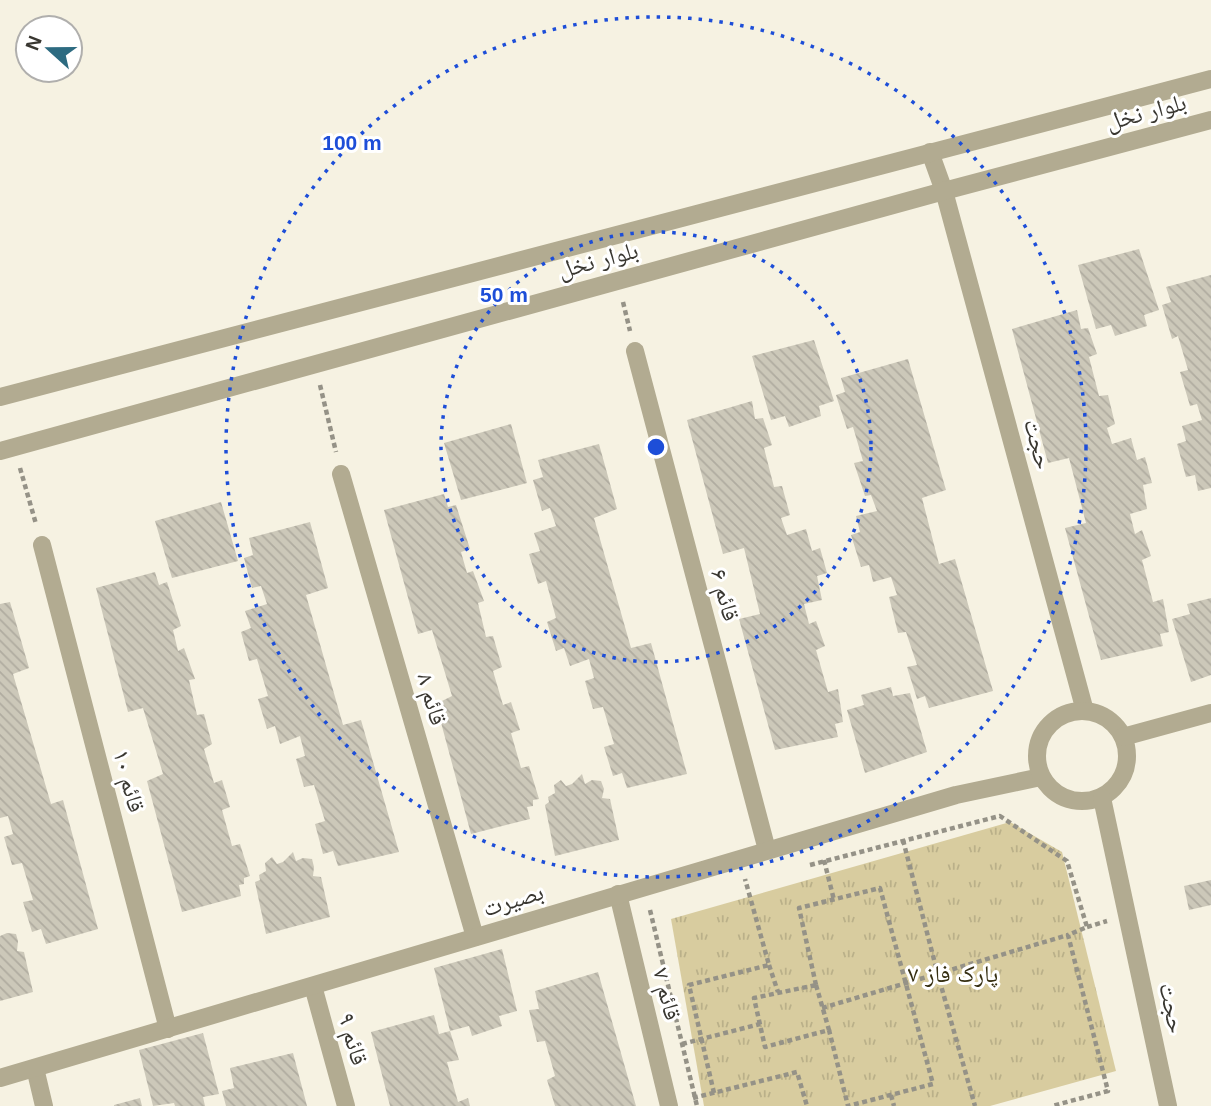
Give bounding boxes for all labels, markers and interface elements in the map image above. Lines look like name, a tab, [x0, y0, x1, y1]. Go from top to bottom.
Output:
north arrow	[14, 14, 84, 84]
text: N	[21, 33, 46, 53]
street label: بلوار نخل	[1103, 88, 1189, 136]
text: 100 m	[322, 131, 382, 154]
street label: بلوار نخل	[555, 236, 641, 284]
text: 50 m	[480, 283, 528, 306]
street label: حجت	[1019, 416, 1058, 472]
centre of rings	[644, 435, 668, 459]
street label: قائم ۶	[703, 566, 745, 625]
street label: قائم ۸	[409, 670, 453, 729]
street label: قائم ۱۰	[105, 747, 151, 816]
street label: بصیرت	[479, 878, 547, 922]
park label: پارک فاز ۷	[908, 960, 998, 988]
street label: قائم ۷	[645, 965, 687, 1024]
street label: حجت	[1154, 980, 1191, 1036]
street label: قائم ۹	[330, 1010, 374, 1069]

